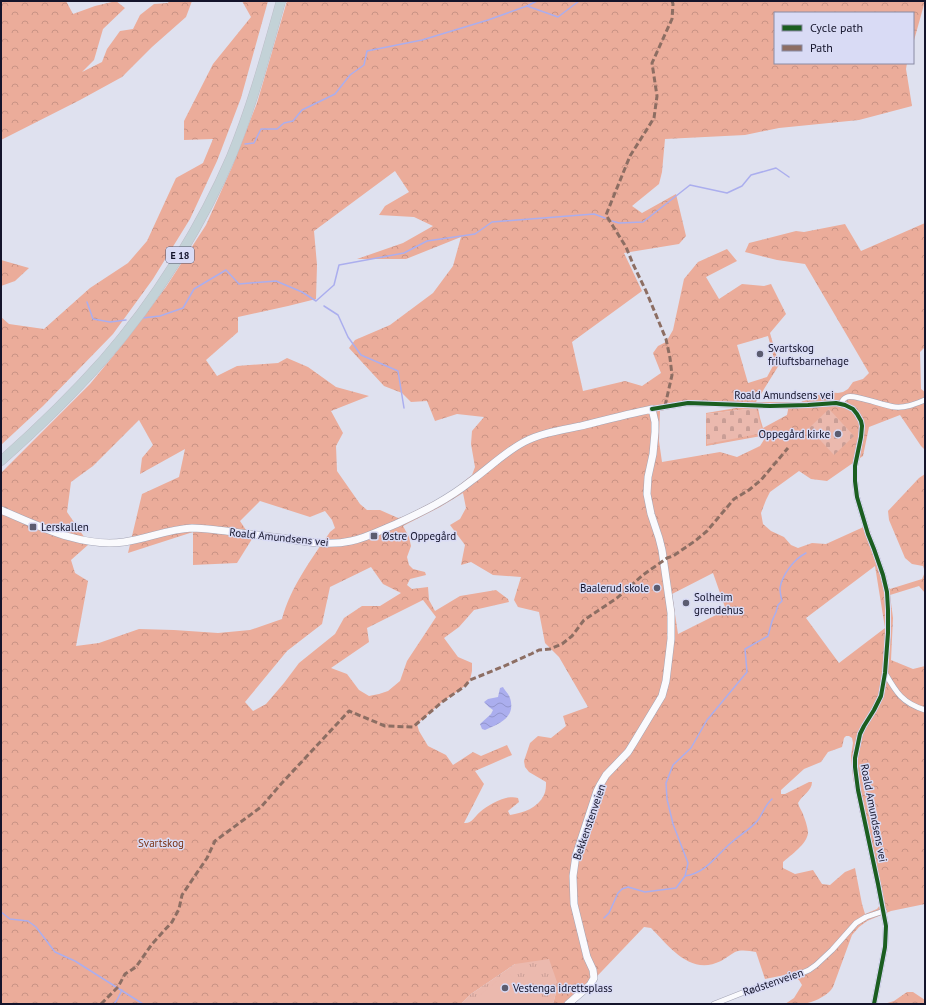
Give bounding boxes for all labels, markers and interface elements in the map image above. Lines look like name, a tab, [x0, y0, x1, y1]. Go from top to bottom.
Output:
legend	[774, 12, 914, 64]
text: Cycle path	[810, 20, 863, 35]
text: Path	[810, 40, 833, 55]
road number: E 18	[166, 247, 194, 263]
place label: Svartskog friluftsbarnehage	[768, 341, 849, 368]
marker: Svartskog friluftsbarnehage	[755, 349, 765, 359]
street label: Roald Amundsens vei	[734, 388, 834, 402]
place label: Oppegård kirke	[758, 427, 830, 441]
marker: Oppegård kirke	[833, 429, 843, 439]
place label: Lerskallen	[41, 520, 89, 534]
marker: Lerskallen	[28, 522, 38, 532]
street label: Roald Amundsens vei	[229, 525, 329, 549]
place label: Østre Oppegård	[382, 529, 456, 543]
marker: Østre Oppegård	[369, 531, 379, 541]
place label: Baalerud skole	[580, 581, 649, 595]
marker: Baalerud skole	[652, 583, 662, 593]
place label: Solheim grendehus	[694, 590, 744, 617]
marker: Solheim grendehus	[681, 598, 691, 608]
street label: Roald Amundsens vei	[858, 763, 890, 863]
street label: Bekkenstenveien	[569, 782, 609, 862]
park label: Svartskog	[138, 836, 184, 850]
street label: Rødstenveien	[741, 965, 805, 999]
place label: Vestenga idrettsplass	[512, 981, 613, 995]
marker: Vestenga idrettsplass	[500, 983, 510, 993]

